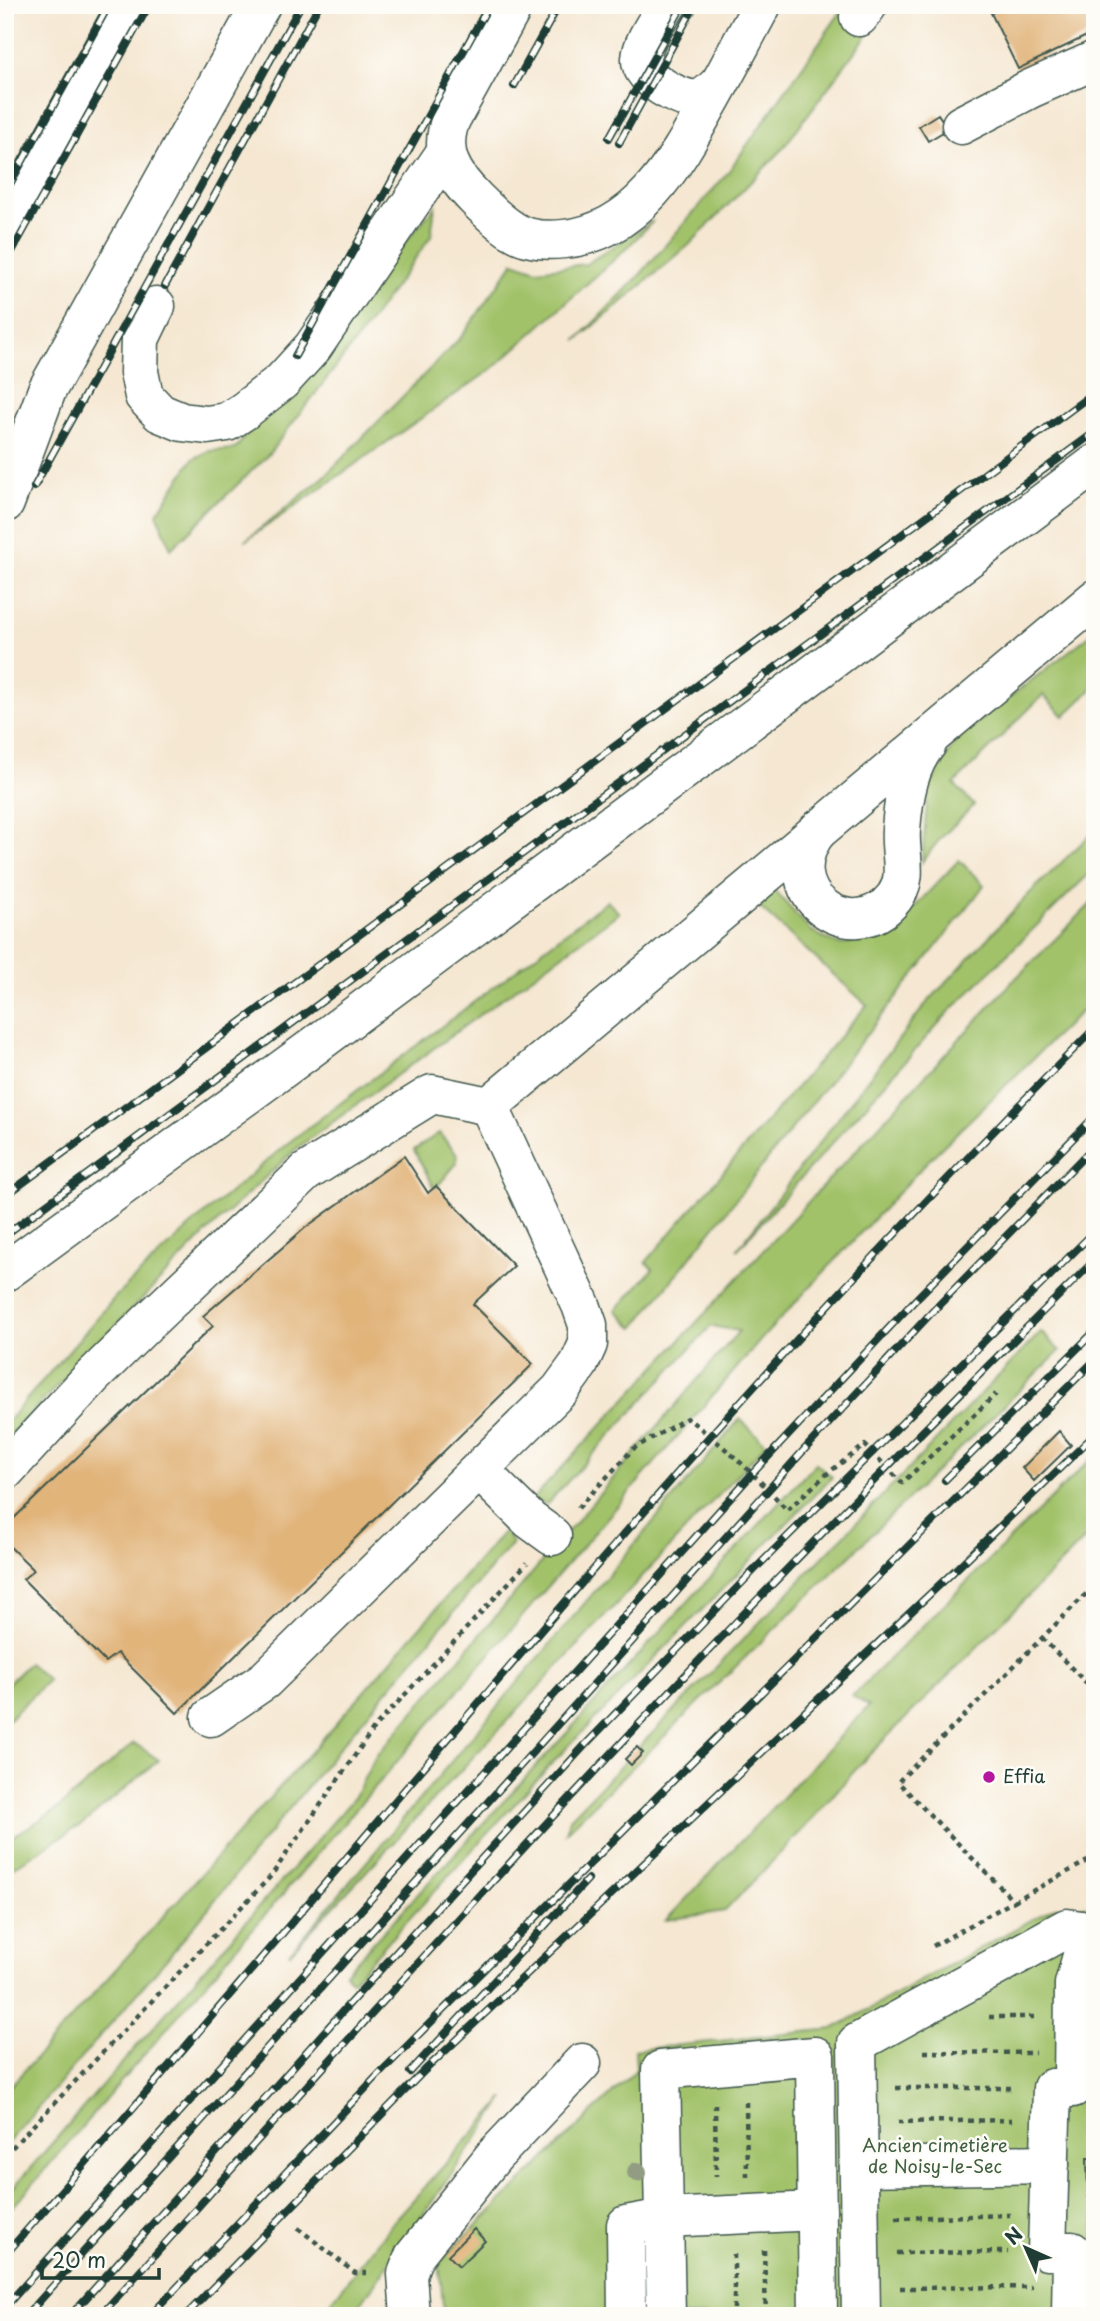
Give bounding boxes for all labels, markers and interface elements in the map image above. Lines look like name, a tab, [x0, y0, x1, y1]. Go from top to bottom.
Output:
place label: Effia	[1003, 1762, 1045, 1789]
marker: Effia	[981, 1769, 997, 1785]
park label: Ancien cimetière de Noisy-le-Sec	[862, 2131, 1008, 2179]
north arrow	[992, 2212, 1062, 2282]
text: N	[998, 2220, 1028, 2250]
scale bar	[42, 2237, 159, 2281]
text: 20 m	[52, 2243, 106, 2275]

